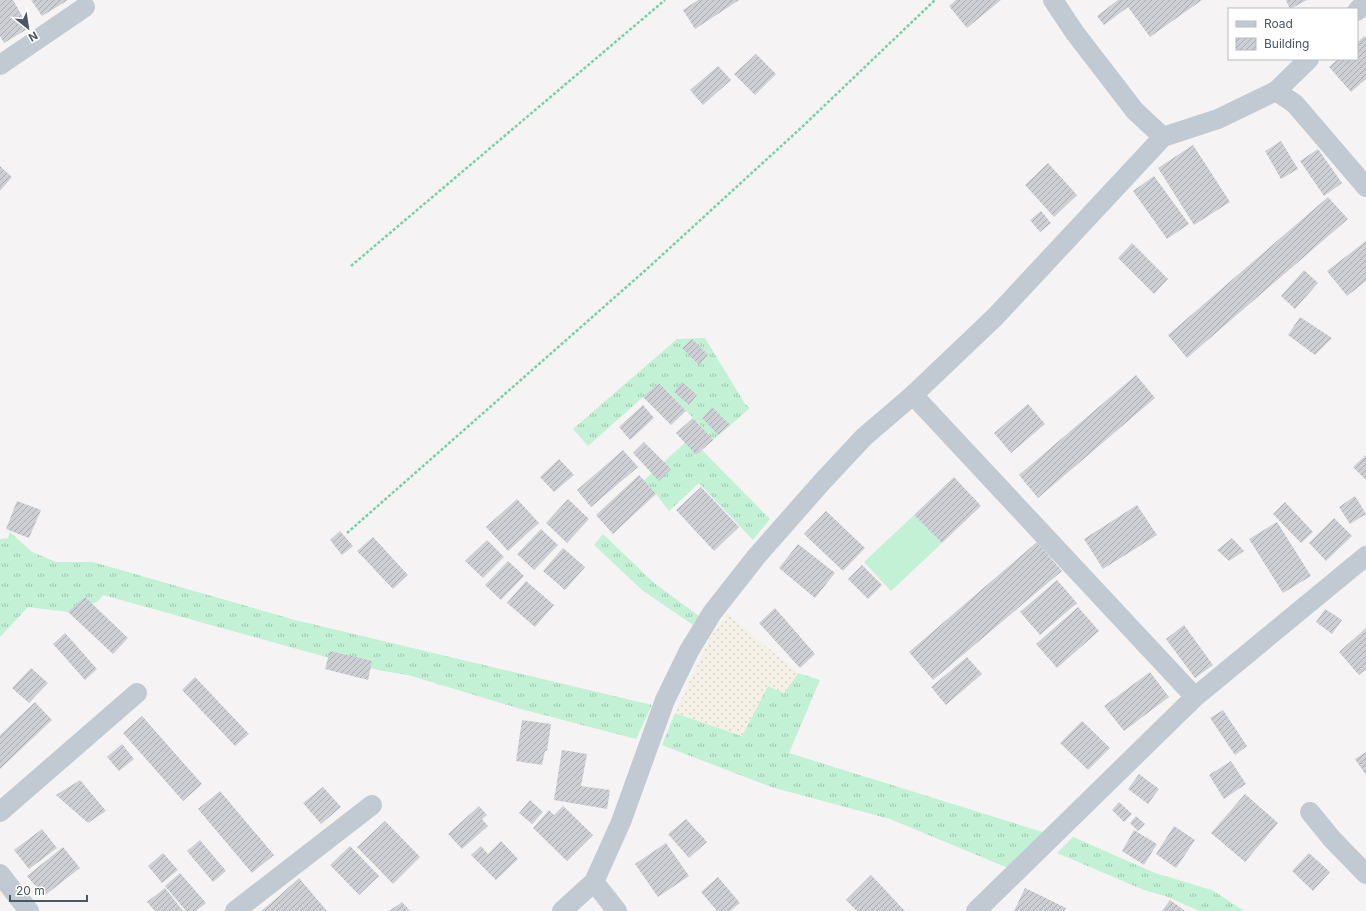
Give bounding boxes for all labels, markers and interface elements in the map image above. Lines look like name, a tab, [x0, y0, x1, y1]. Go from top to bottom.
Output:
north arrow	[8, 8, 48, 48]
legend	[1228, 8, 1358, 60]
text: Road	[1264, 16, 1293, 31]
text: N	[26, 29, 40, 45]
text: Building	[1264, 36, 1309, 51]
scale bar	[10, 877, 87, 903]
text: 20 m	[16, 883, 45, 898]

